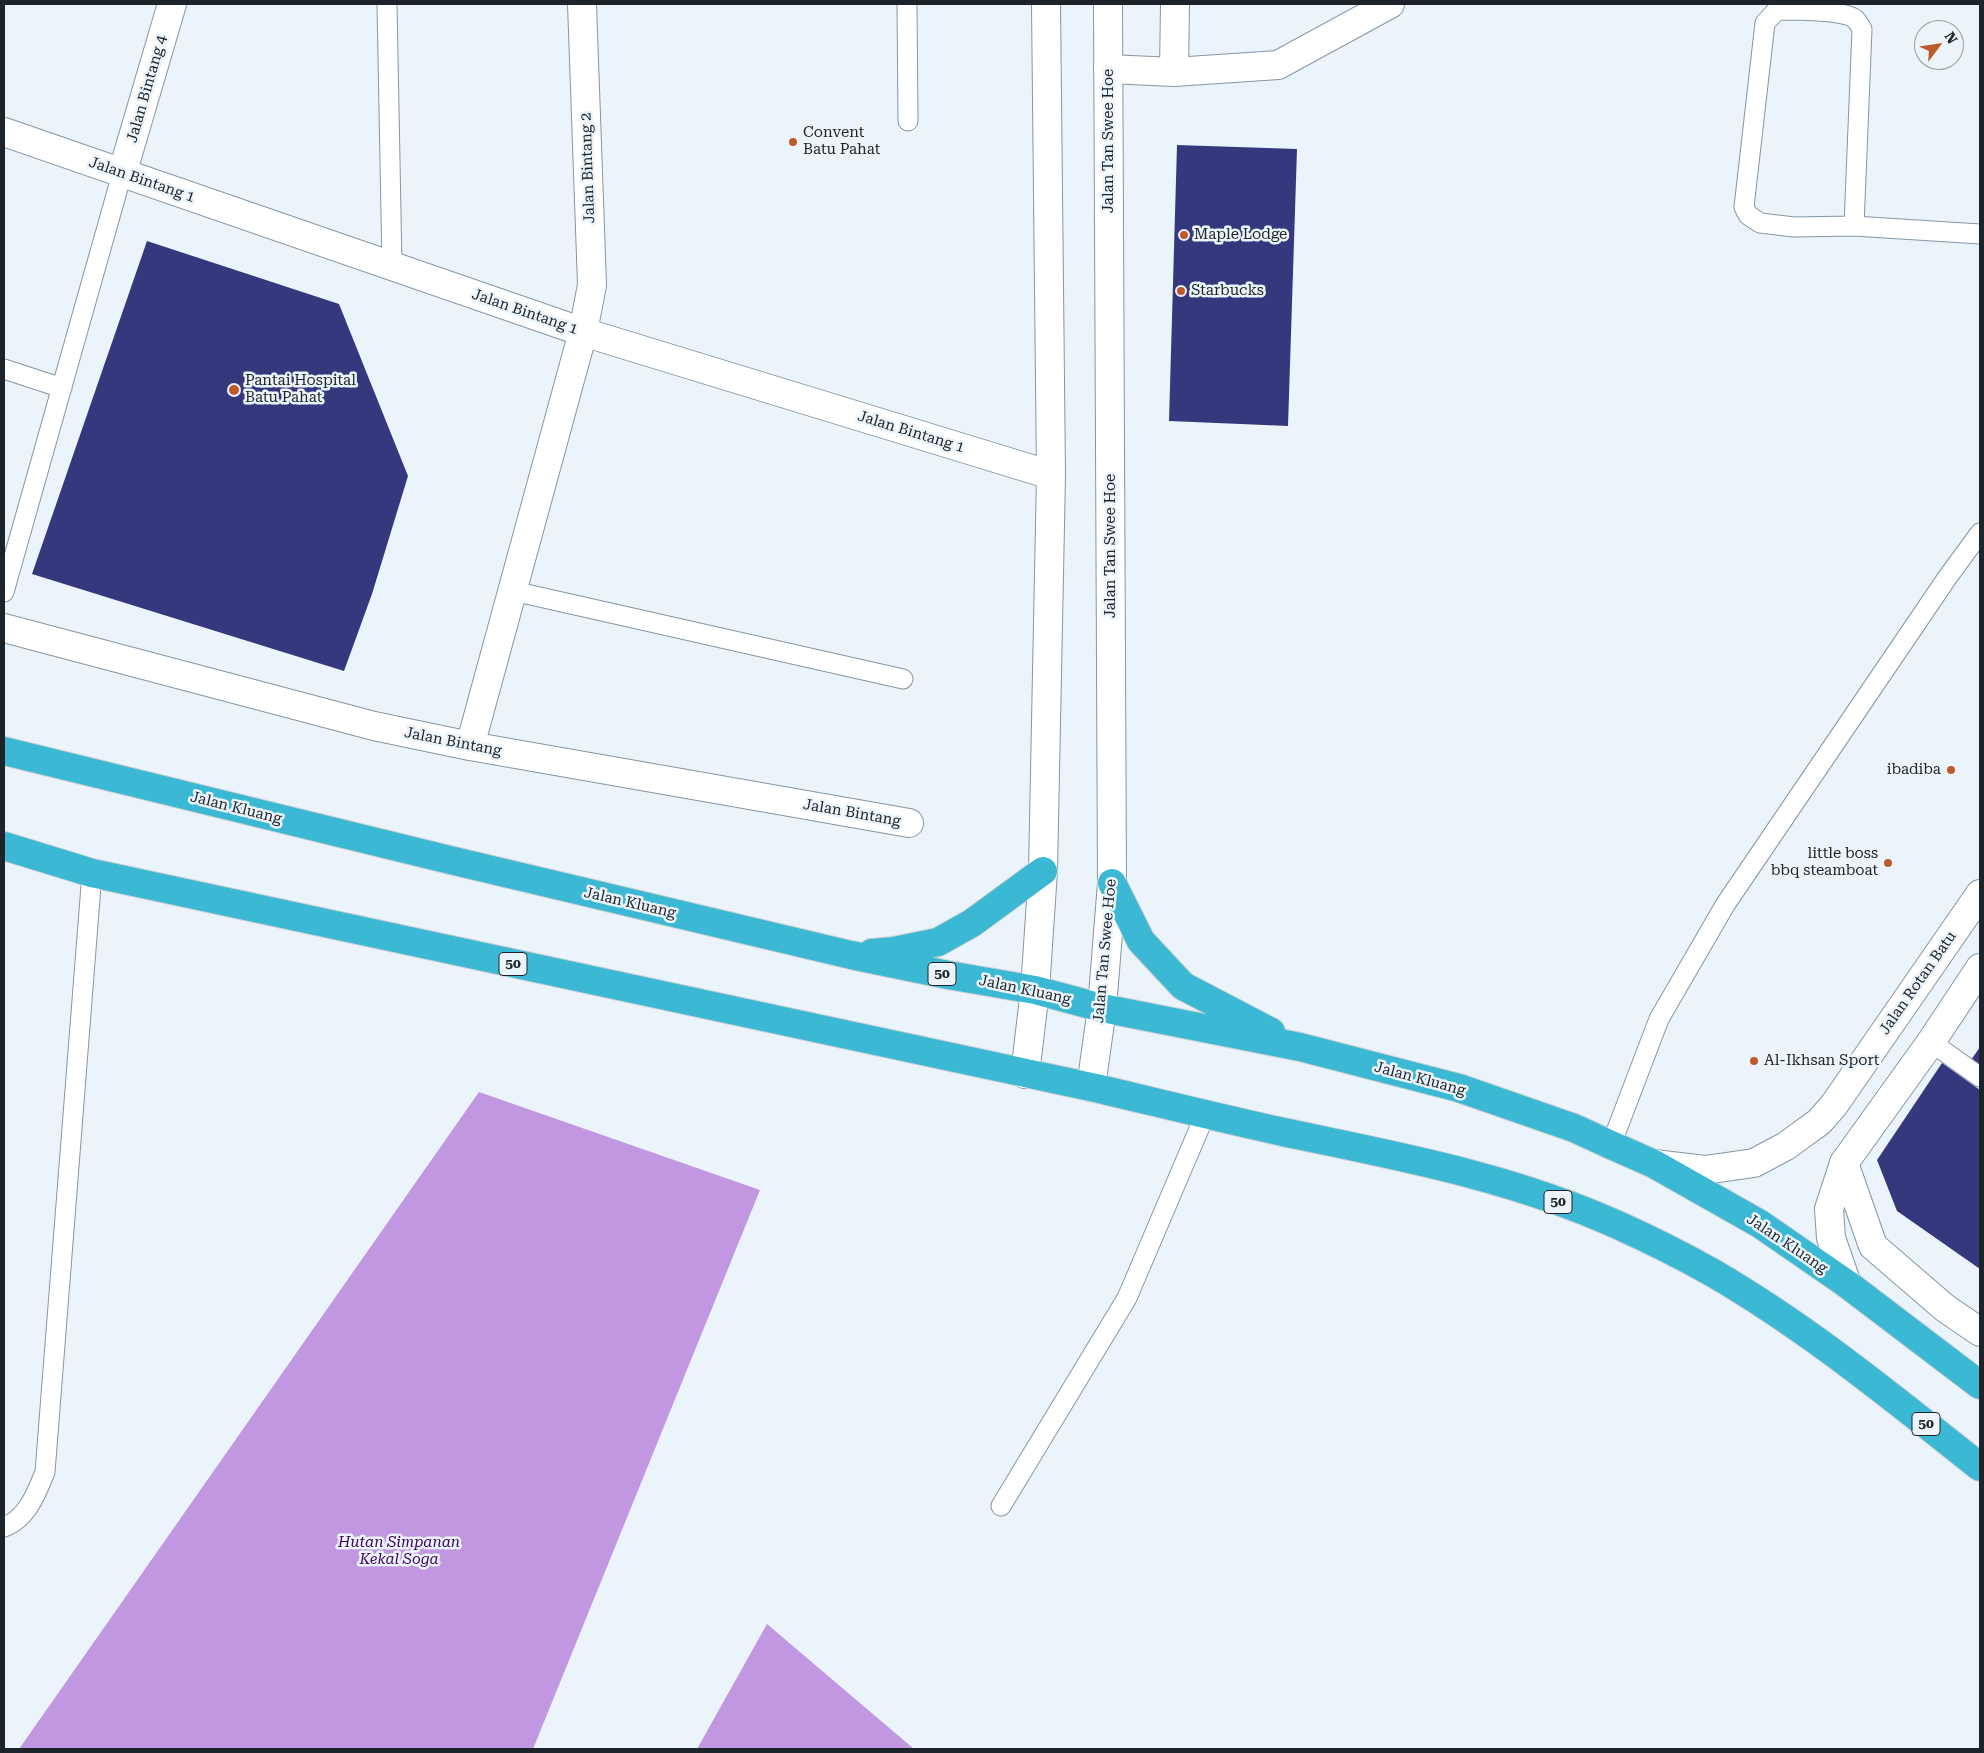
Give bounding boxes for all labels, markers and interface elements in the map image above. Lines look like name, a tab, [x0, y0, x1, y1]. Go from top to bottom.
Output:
north arrow	[1914, 20, 1964, 70]
text: N	[1941, 29, 1961, 47]
street label: Jalan Bintang 4	[123, 33, 171, 145]
street label: Jalan Tan Swee Hoe	[1100, 69, 1118, 213]
street label: Jalan Bintang 2	[577, 112, 599, 224]
place label: Convent Batu Pahat	[803, 124, 880, 159]
marker: Convent Batu Pahat	[787, 136, 799, 148]
street label: Jalan Bintang 1	[87, 153, 197, 207]
place label: Maple Lodge	[1194, 226, 1287, 244]
marker: Maple Lodge	[1178, 229, 1190, 241]
place label: Starbucks	[1191, 282, 1264, 300]
street label: Jalan Bintang 1	[470, 285, 580, 339]
marker: Starbucks	[1175, 285, 1187, 297]
place label: Pantai Hospital Batu Pahat	[245, 372, 356, 407]
marker: Pantai Hospital Batu Pahat	[227, 383, 241, 397]
street label: Jalan Bintang 1	[855, 407, 967, 457]
street label: Jalan Tan Swee Hoe	[1102, 474, 1120, 618]
street label: Jalan Bintang	[403, 724, 503, 760]
place label: ibadiba	[1887, 761, 1941, 779]
marker: ibadiba	[1945, 764, 1957, 776]
street label: Jalan Kluang	[188, 788, 284, 828]
street label: Jalan Bintang	[802, 796, 902, 830]
place label: little boss bbq steamboat	[1771, 845, 1878, 880]
marker: little boss bbq steamboat	[1882, 857, 1894, 869]
street label: Jalan Tan Swee Hoe	[1090, 878, 1120, 1024]
street label: Jalan Kluang	[582, 884, 678, 922]
street label: Jalan Rotan Batu	[1876, 928, 1960, 1038]
road number: 50	[499, 952, 527, 976]
road number: 50	[928, 962, 956, 986]
street label: Jalan Kluang	[977, 971, 1073, 1009]
place label: Al-Ikhsan Sport	[1764, 1052, 1879, 1070]
marker: Al-Ikhsan Sport	[1748, 1055, 1760, 1067]
street label: Jalan Kluang	[1372, 1058, 1468, 1100]
road number: 50	[1544, 1190, 1572, 1214]
street label: Jalan Kluang	[1743, 1210, 1831, 1278]
road number: 50	[1912, 1412, 1940, 1436]
park label: Hutan Simpanan Kekal Soga	[338, 1534, 460, 1569]

